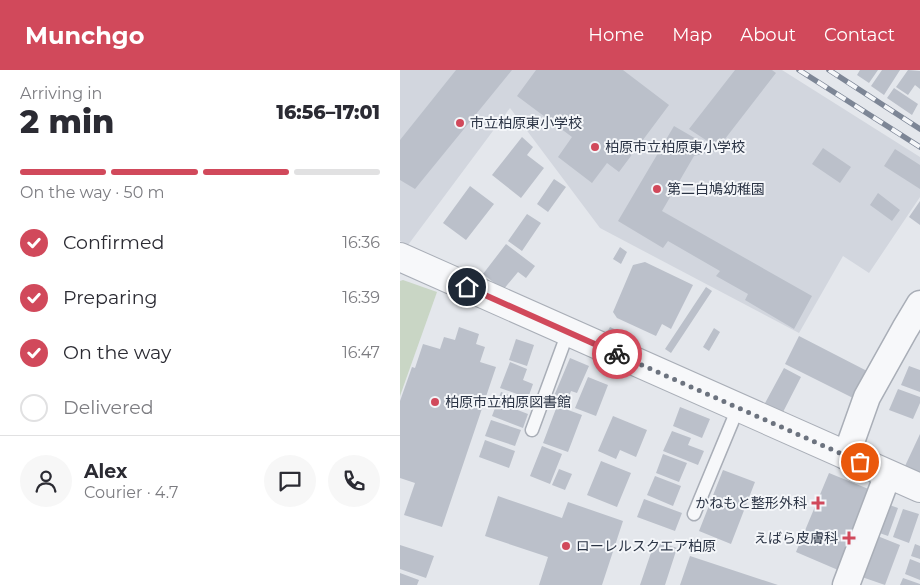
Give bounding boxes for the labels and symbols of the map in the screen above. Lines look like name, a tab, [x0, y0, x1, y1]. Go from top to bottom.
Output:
place label: 市立柏原東小学校	[470, 114, 582, 132]
marker: 市立柏原東小学校	[454, 117, 466, 129]
place label: 柏原市立柏原東小学校	[605, 138, 745, 156]
marker: 柏原市立柏原東小学校	[589, 141, 601, 153]
place label: 第二白鳩幼稚園	[667, 180, 765, 198]
marker: 第二白鳩幼稚園	[651, 183, 663, 195]
pin	[446, 266, 488, 308]
courier	[592, 329, 642, 379]
place label: 柏原市立柏原図書館	[445, 393, 571, 411]
marker: 柏原市立柏原図書館	[429, 396, 441, 408]
pin	[839, 441, 881, 483]
place label: かねもと整形外科	[695, 494, 807, 512]
marker: かねもと整形外科	[811, 496, 825, 510]
place label: えばら皮膚科	[754, 529, 838, 547]
marker: えばら皮膚科	[842, 531, 856, 545]
place label: ローレルスクエア柏原	[576, 537, 716, 555]
marker: ローレルスクエア柏原	[560, 540, 572, 552]

